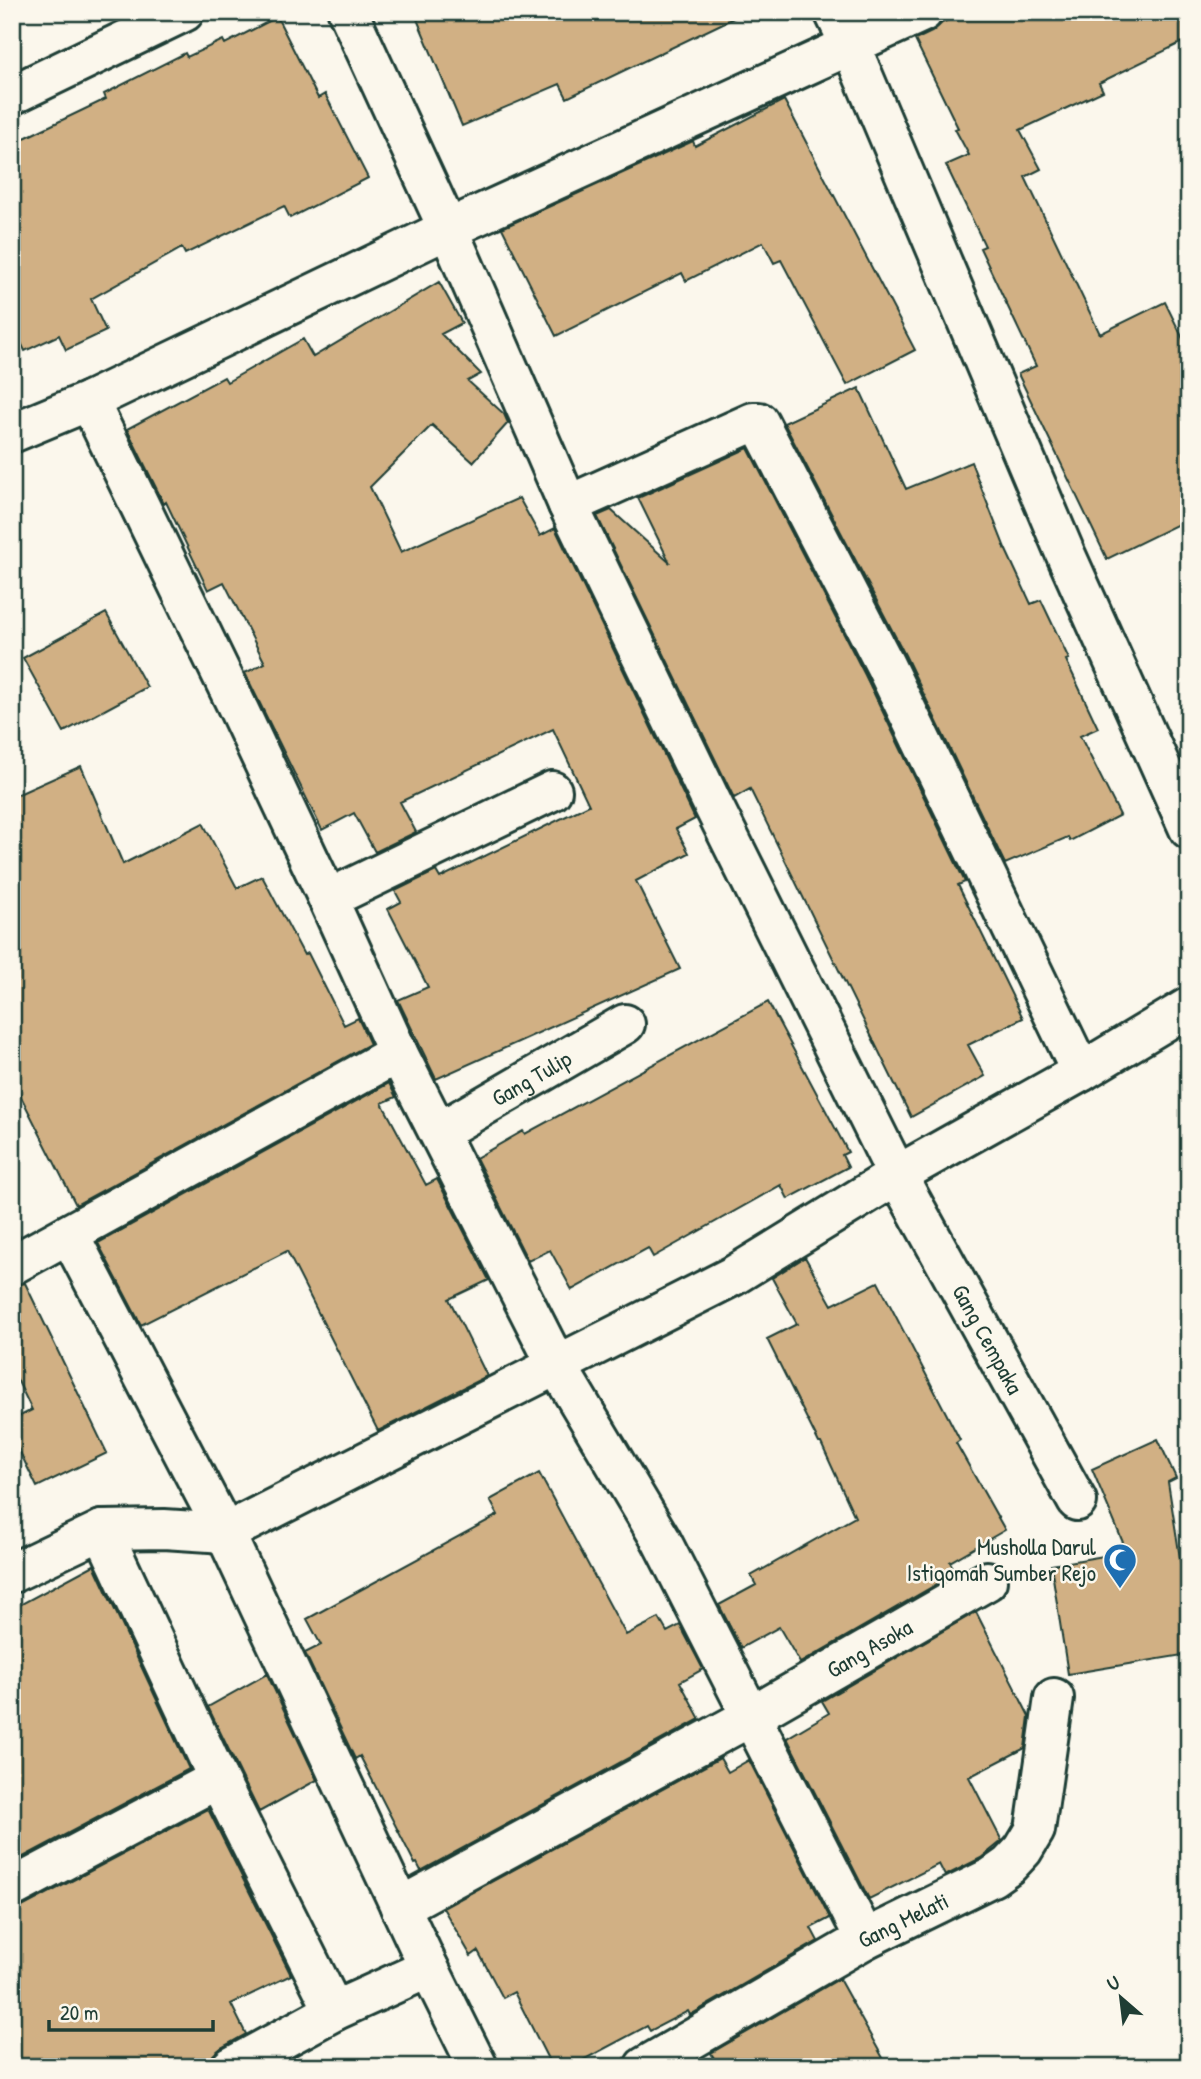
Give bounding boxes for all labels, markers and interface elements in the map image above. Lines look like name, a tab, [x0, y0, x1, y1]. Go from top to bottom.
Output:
street label: Gang Tulip	[486, 1042, 577, 1113]
street label: Gang Cempaka	[945, 1279, 1031, 1399]
place label: Musholla Darul Istiqomah Sumber Rejo	[907, 1531, 1097, 1588]
mosque icon: Musholla Darul Istiqomah Sumber Rejo	[1101, 1541, 1139, 1590]
street label: Gang Asoka	[821, 1611, 918, 1685]
street label: Gang Melati	[852, 1885, 954, 1955]
north arrow	[1086, 1964, 1156, 2034]
text: U	[1102, 1969, 1124, 1997]
scale bar	[49, 1988, 214, 2032]
text: 20 m	[60, 1998, 98, 2027]

